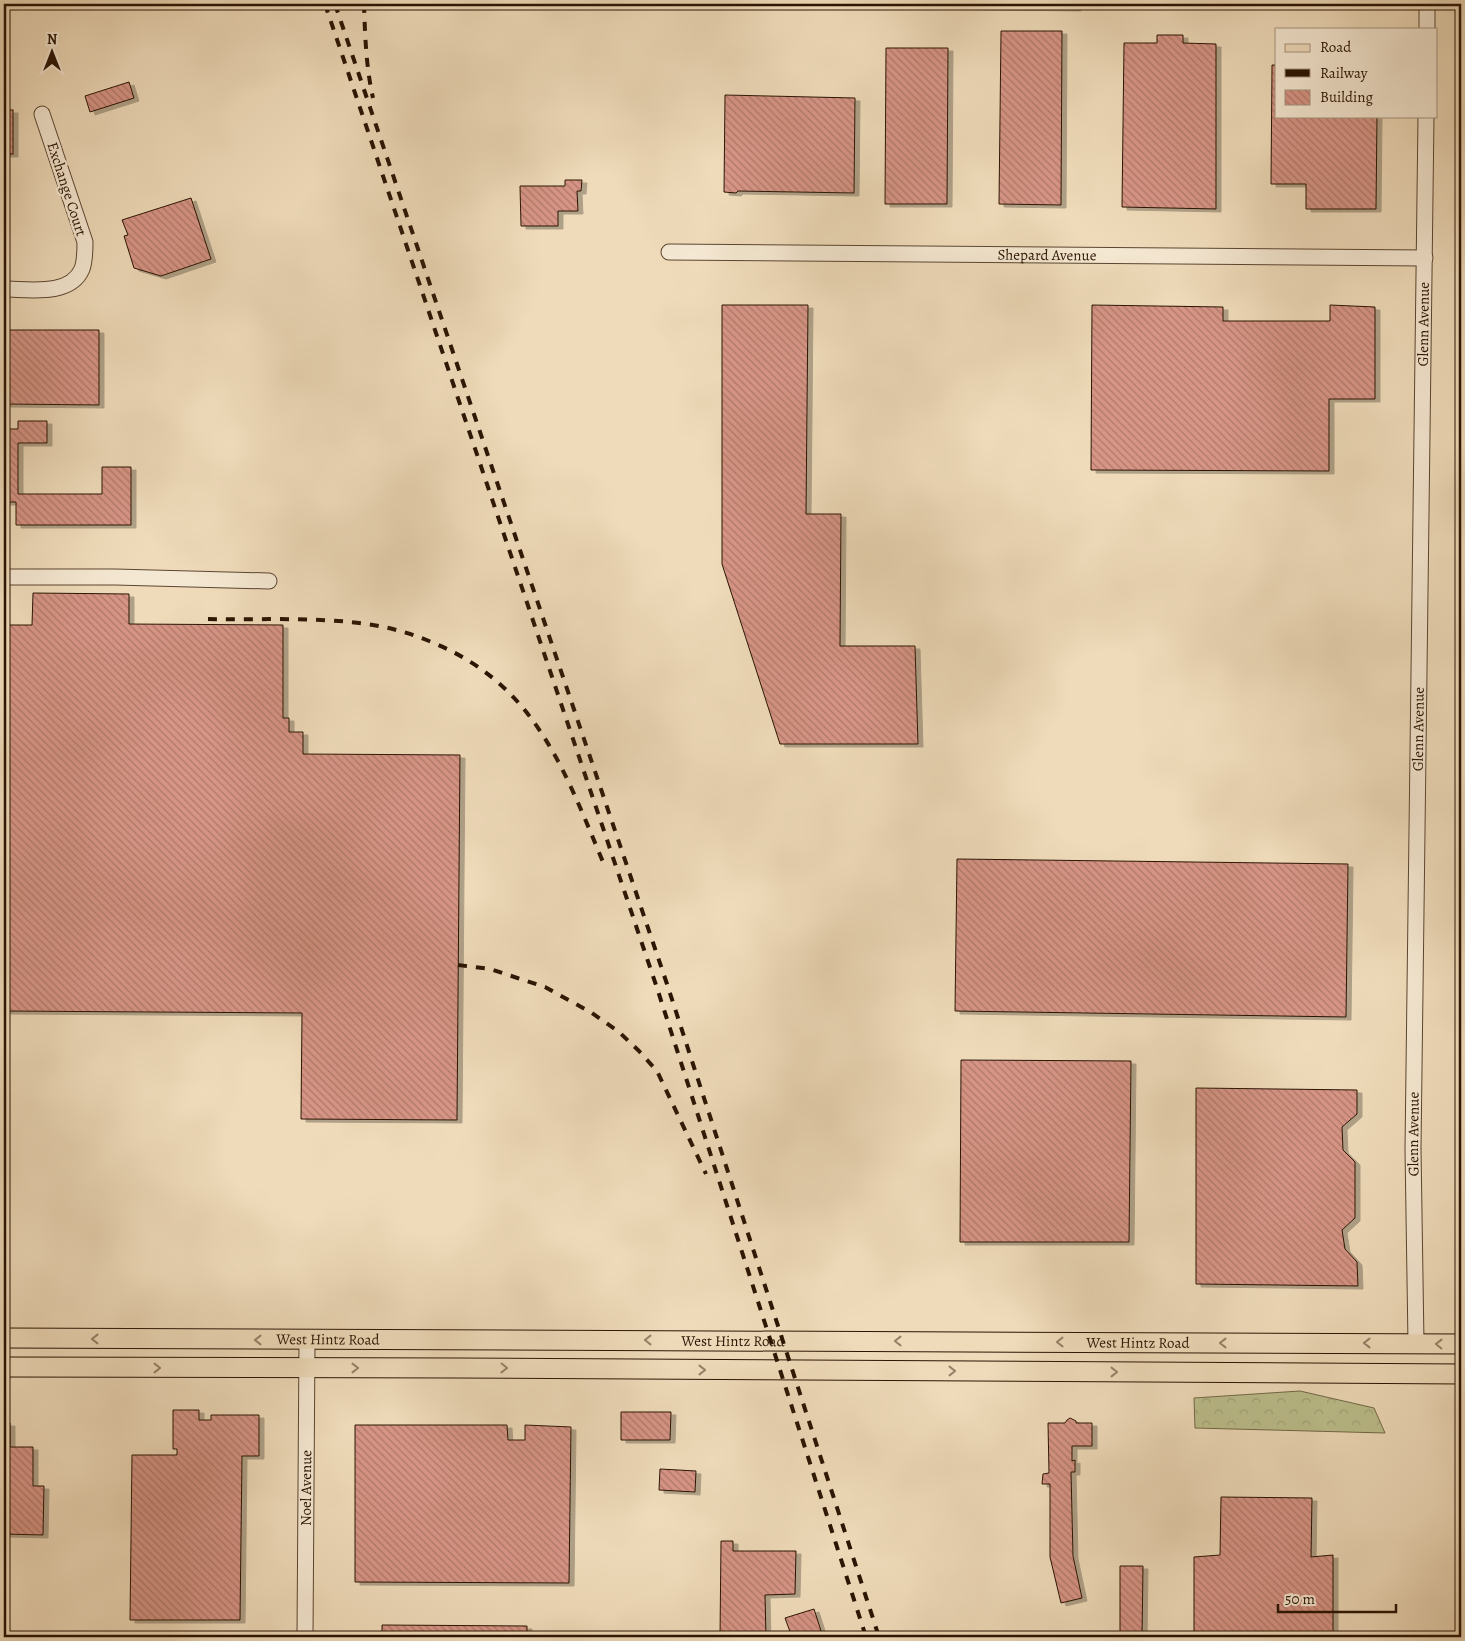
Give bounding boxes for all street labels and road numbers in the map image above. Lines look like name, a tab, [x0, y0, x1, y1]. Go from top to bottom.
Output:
street label: Exchange Court	[42, 139, 92, 239]
street label: Shepard Avenue	[997, 245, 1097, 265]
street label: Glenn Avenue	[1413, 281, 1434, 366]
street label: Glenn Avenue	[1408, 686, 1429, 771]
street label: Glenn Avenue	[1403, 1091, 1424, 1176]
street label: West Hintz Road	[275, 1329, 381, 1350]
street label: West Hintz Road	[680, 1331, 786, 1351]
street label: West Hintz Road	[1085, 1332, 1191, 1353]
street label: Noel Avenue	[296, 1450, 316, 1526]

